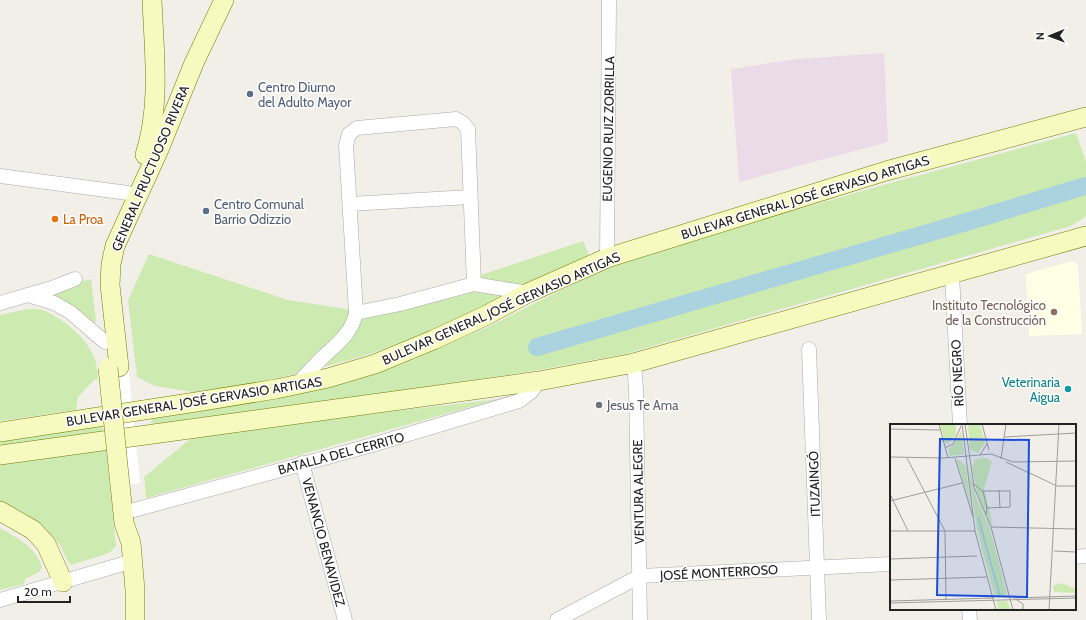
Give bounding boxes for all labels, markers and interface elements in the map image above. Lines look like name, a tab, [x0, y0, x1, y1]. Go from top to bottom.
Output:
north arrow	[1030, 16, 1070, 56]
text: N	[1033, 32, 1047, 40]
street label: EUGENIO RUIZ ZORRILLA	[599, 56, 617, 202]
place label: Centro Diurno del Adulto Mayor	[258, 79, 352, 110]
street label: GENERAL FRUCTUOSO RIVERA	[108, 83, 192, 253]
marker: Centro Diurno del Adulto Mayor	[245, 89, 255, 99]
street label: BULEVAR GENERAL JOSÉ GERVASIO ARTIGAS	[679, 150, 931, 242]
place label: Centro Comunal Barrio Odizzio	[214, 196, 304, 227]
marker: Centro Comunal Barrio Odizzio	[201, 206, 211, 216]
place label: La Proa	[63, 211, 104, 227]
marker: La Proa	[50, 214, 60, 224]
street label: BULEVAR GENERAL JOSÉ GERVASIO ARTIGAS	[379, 247, 623, 368]
place label: Instituto Tecnológico de la Construcción	[932, 297, 1046, 328]
marker: Instituto Tecnológico de la Construcción	[1049, 307, 1059, 317]
street label: RÍO NEGRO	[946, 339, 967, 407]
street label: BULEVAR GENERAL JOSÉ GERVASIO ARTIGAS	[65, 372, 323, 429]
place label: Veterinaria Aigua	[1002, 374, 1061, 405]
marker: Veterinaria Aigua	[1063, 384, 1073, 394]
place label: Jesus Te Ama	[606, 397, 679, 413]
marker: Jesus Te Ama	[594, 400, 604, 410]
inset map	[890, 424, 1076, 610]
street label: BATALLA DEL CERRITO	[276, 428, 406, 478]
street label: VENTURA ALEGRE	[629, 439, 647, 545]
street label: ITUZAINGÓ	[805, 451, 823, 517]
street label: VENANCIO BENAVIDEZ	[299, 476, 349, 609]
street label: JOSÉ MONTERROSO	[659, 560, 778, 583]
scale bar	[18, 578, 70, 604]
text: 20 m	[24, 584, 52, 599]

